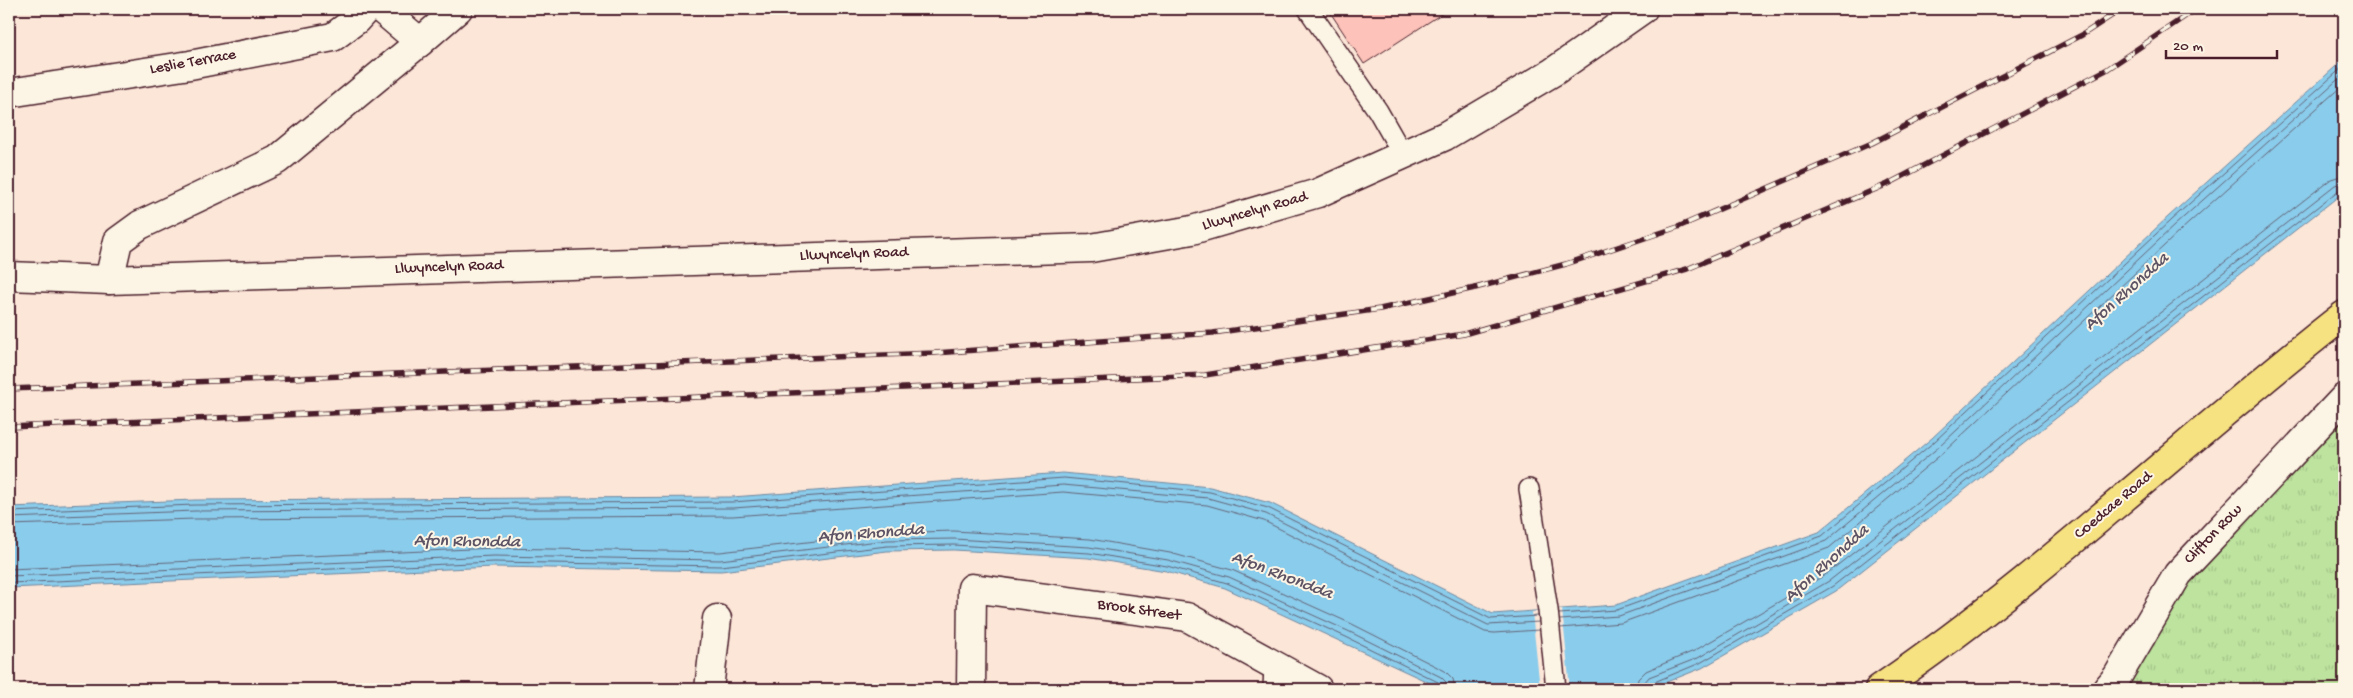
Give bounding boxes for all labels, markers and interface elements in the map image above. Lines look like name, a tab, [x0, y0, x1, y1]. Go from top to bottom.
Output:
scale bar	[2166, 28, 2277, 60]
text: 20 m	[2173, 38, 2203, 56]
street label: Leslie Terrace	[148, 46, 238, 80]
street label: Llwyncelyn Road	[1200, 187, 1311, 236]
street label: Llwyncelyn Road	[799, 244, 910, 266]
water label: Afon Rhondda	[2080, 248, 2174, 335]
street label: Llwyncelyn Road	[394, 257, 505, 279]
street label: Coedcae Road	[2071, 467, 2158, 544]
street label: Clifton Row	[2181, 501, 2248, 569]
water label: Afon Rhondda	[817, 520, 926, 548]
water label: Afon Rhondda	[1780, 520, 1874, 607]
water label: Afon Rhondda	[414, 531, 521, 553]
water label: Afon Rhondda	[1229, 547, 1336, 605]
street label: Brook Street	[1095, 596, 1183, 626]

